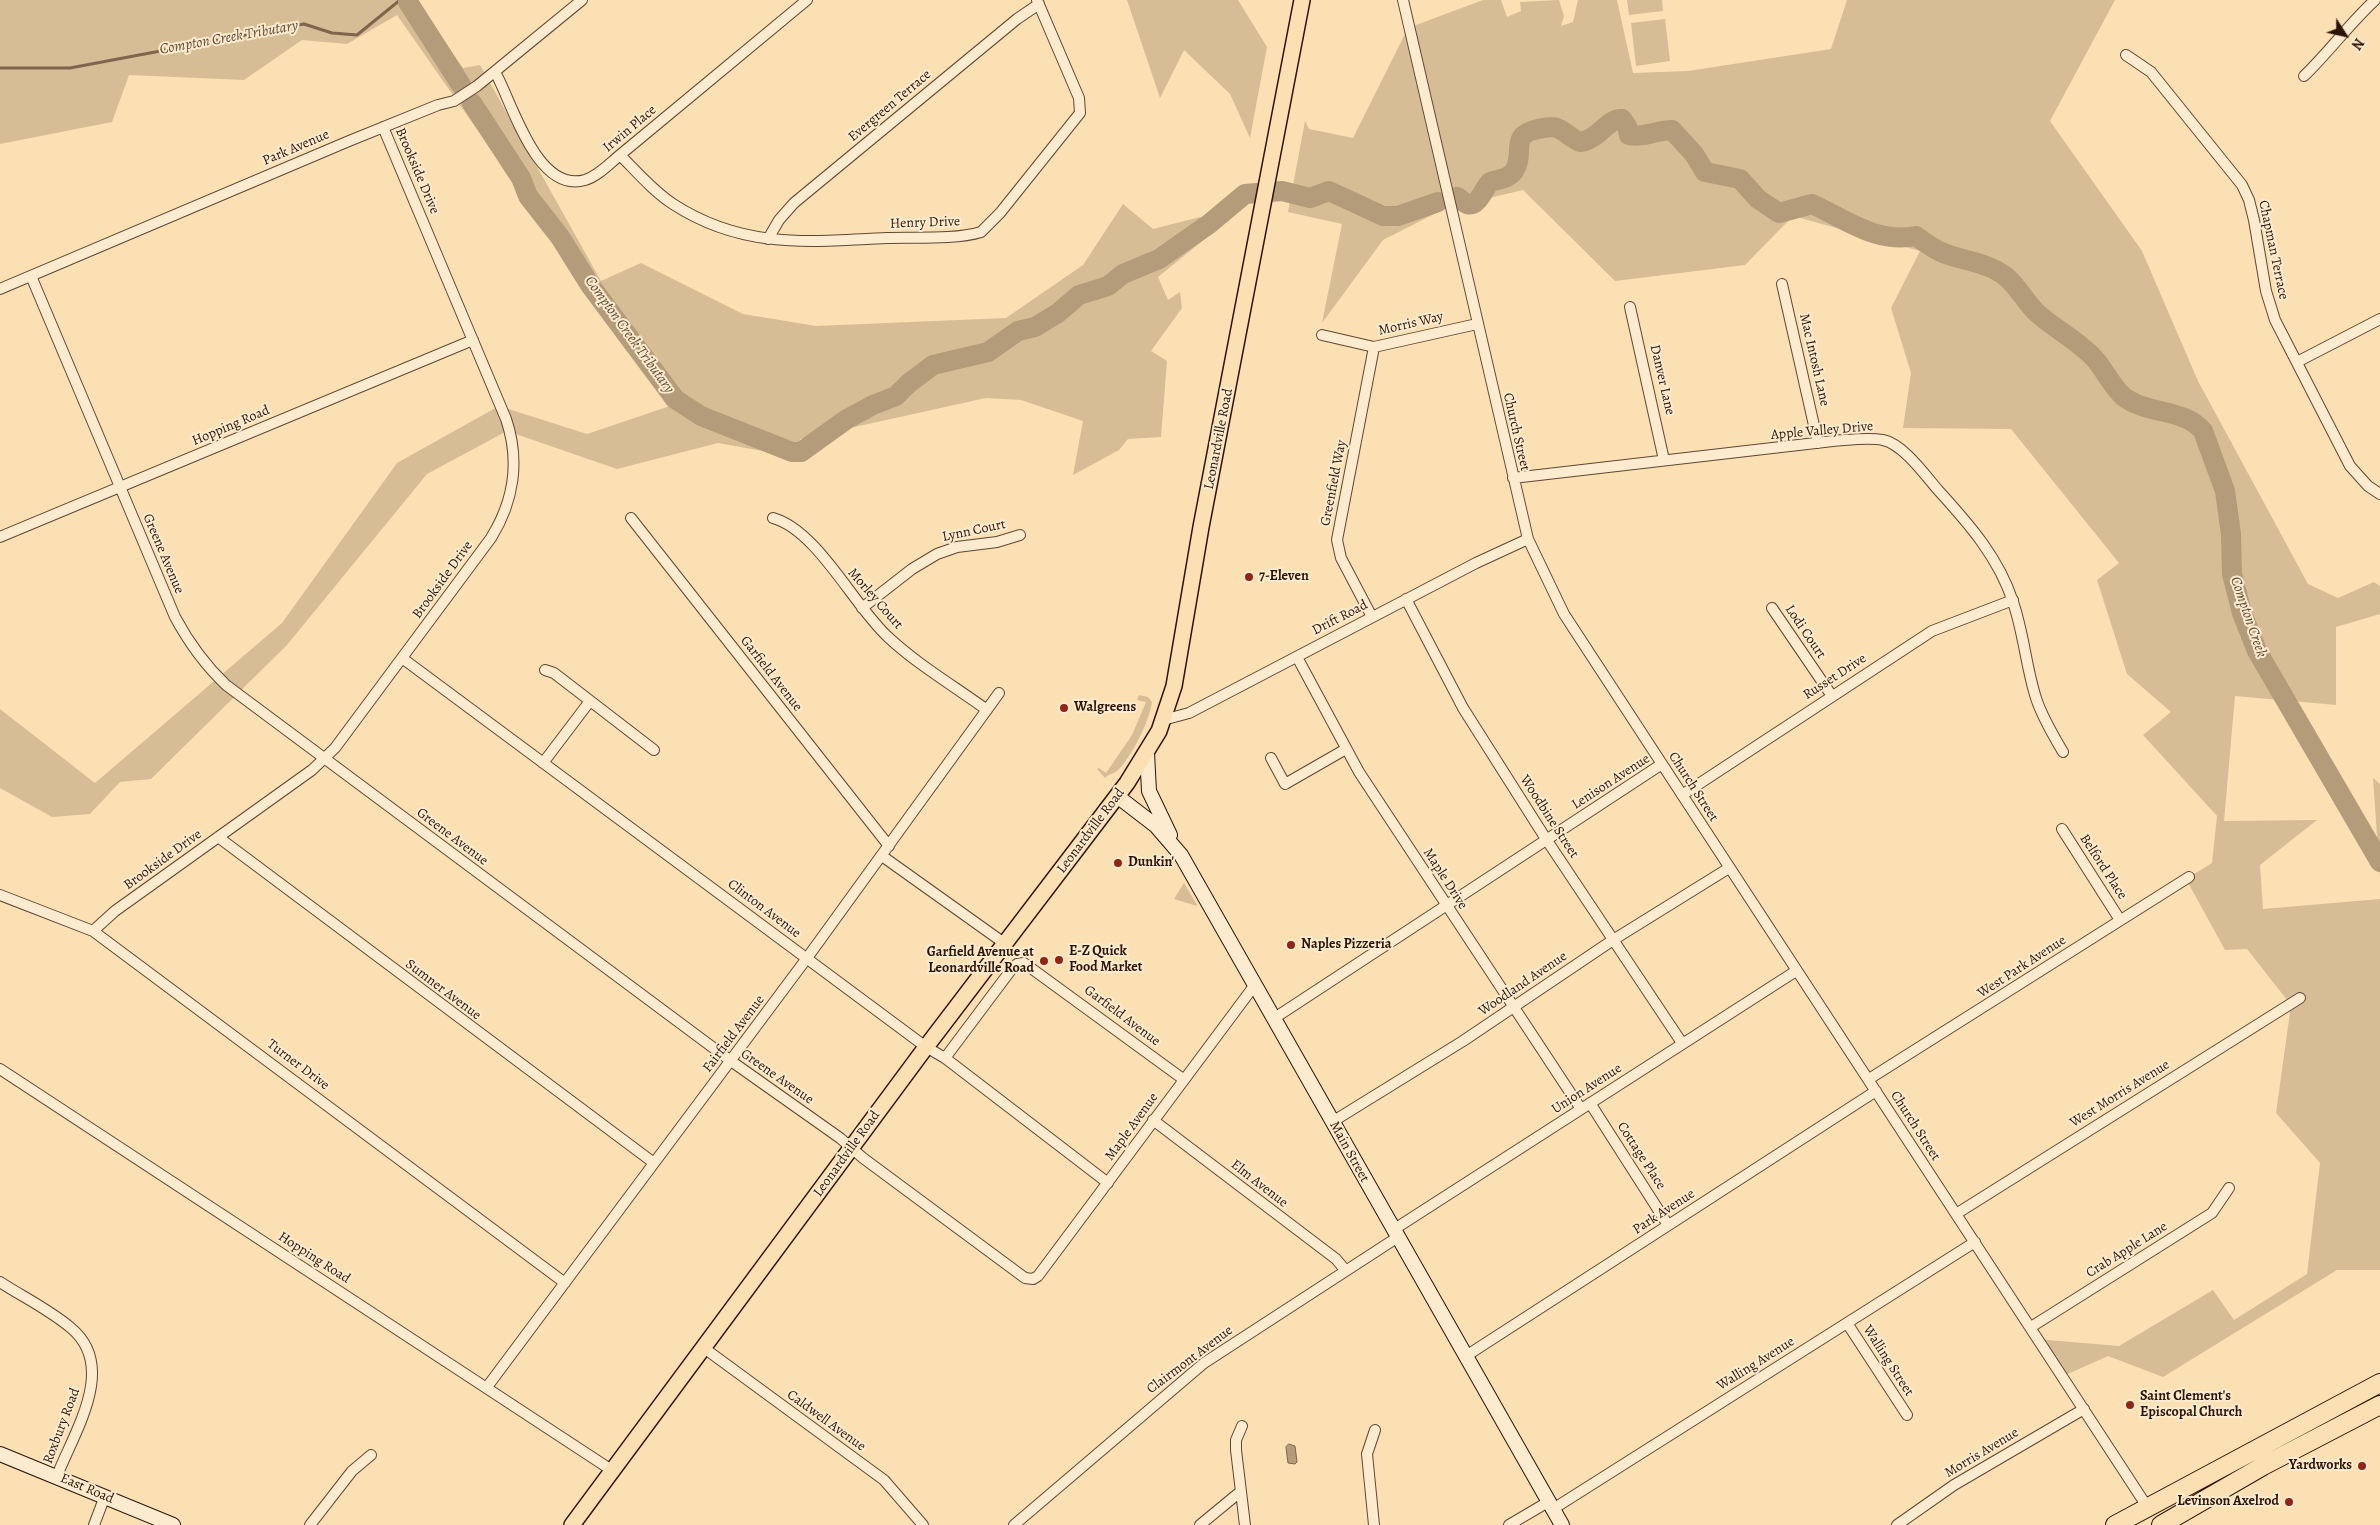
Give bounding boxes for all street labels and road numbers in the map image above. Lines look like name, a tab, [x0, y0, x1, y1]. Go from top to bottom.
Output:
street label: Evergreen Terrace	[845, 66, 935, 146]
street label: Irwin Place	[600, 102, 660, 156]
street label: Brookside Drive	[391, 125, 443, 217]
street label: Park Avenue	[260, 126, 332, 170]
street label: Chapman Terrace	[2254, 199, 2292, 301]
street label: Henry Drive	[890, 213, 960, 233]
street label: Morris Way	[1377, 308, 1445, 340]
street label: Mac Intosh Lane	[1795, 312, 1833, 408]
street label: Danver Lane	[1646, 343, 1678, 417]
street label: Leonardville Road	[1201, 387, 1237, 491]
street label: Church Street	[1499, 391, 1533, 473]
street label: Hopping Road	[190, 402, 272, 450]
street label: Apple Valley Drive	[1770, 418, 1874, 444]
street label: Greenfield Way	[1317, 439, 1351, 527]
street label: Greene Avenue	[139, 511, 187, 597]
street label: Lynn Court	[941, 516, 1007, 546]
street label: Brookside Drive	[409, 538, 477, 622]
street label: Morley Court	[844, 565, 906, 633]
street label: Drift Road	[1309, 597, 1371, 639]
street label: Lodi Court	[1781, 602, 1829, 662]
street label: Garfield Avenue	[736, 633, 806, 715]
street label: Russet Drive	[1800, 650, 1870, 704]
street label: Church Street	[1664, 749, 1722, 825]
street label: Lenison Avenue	[1569, 751, 1653, 813]
street label: Woodbine Street	[1516, 772, 1582, 862]
street label: Leonardville Road	[1053, 785, 1129, 877]
street label: Greene Avenue	[413, 805, 491, 869]
street label: Brookside Drive	[121, 826, 205, 894]
street label: Belford Place	[2076, 831, 2130, 903]
street label: Maple Drive	[1419, 845, 1471, 913]
street label: Clinton Avenue	[724, 876, 804, 942]
street label: West Park Avenue	[1975, 932, 2069, 1002]
street label: Woodland Avenue	[1476, 948, 1570, 1020]
street label: Sumner Avenue	[402, 956, 484, 1024]
street label: Garfield Avenue	[1081, 982, 1163, 1050]
street label: Fairfield Avenue	[700, 992, 768, 1076]
street label: Turner Drive	[264, 1036, 332, 1094]
street label: Greene Avenue	[737, 1046, 817, 1108]
street label: West Morris Avenue	[2067, 1057, 2173, 1131]
street label: Union Avenue	[1549, 1060, 1625, 1118]
street label: Church Street	[1886, 1088, 1944, 1164]
street label: Maple Avenue	[1102, 1090, 1162, 1164]
street label: Leonardville Road	[810, 1108, 884, 1200]
street label: Main Street	[1325, 1119, 1373, 1185]
street label: Cottage Place	[1613, 1119, 1669, 1193]
street label: Elm Avenue	[1227, 1157, 1291, 1211]
street label: Park Avenue	[1630, 1186, 1698, 1238]
street label: Crab Apple Lane	[2083, 1218, 2171, 1282]
street label: Hopping Road	[275, 1228, 353, 1288]
street label: Clairmont Avenue	[1144, 1322, 1236, 1398]
street label: Walling Street	[1859, 1322, 1917, 1400]
street label: Walling Avenue	[1714, 1333, 1798, 1395]
street label: Roxbury Road	[40, 1386, 84, 1466]
street label: Caldwell Avenue	[783, 1387, 869, 1455]
street label: Morris Avenue	[1942, 1424, 2022, 1482]
street label: East Road	[58, 1470, 116, 1508]

